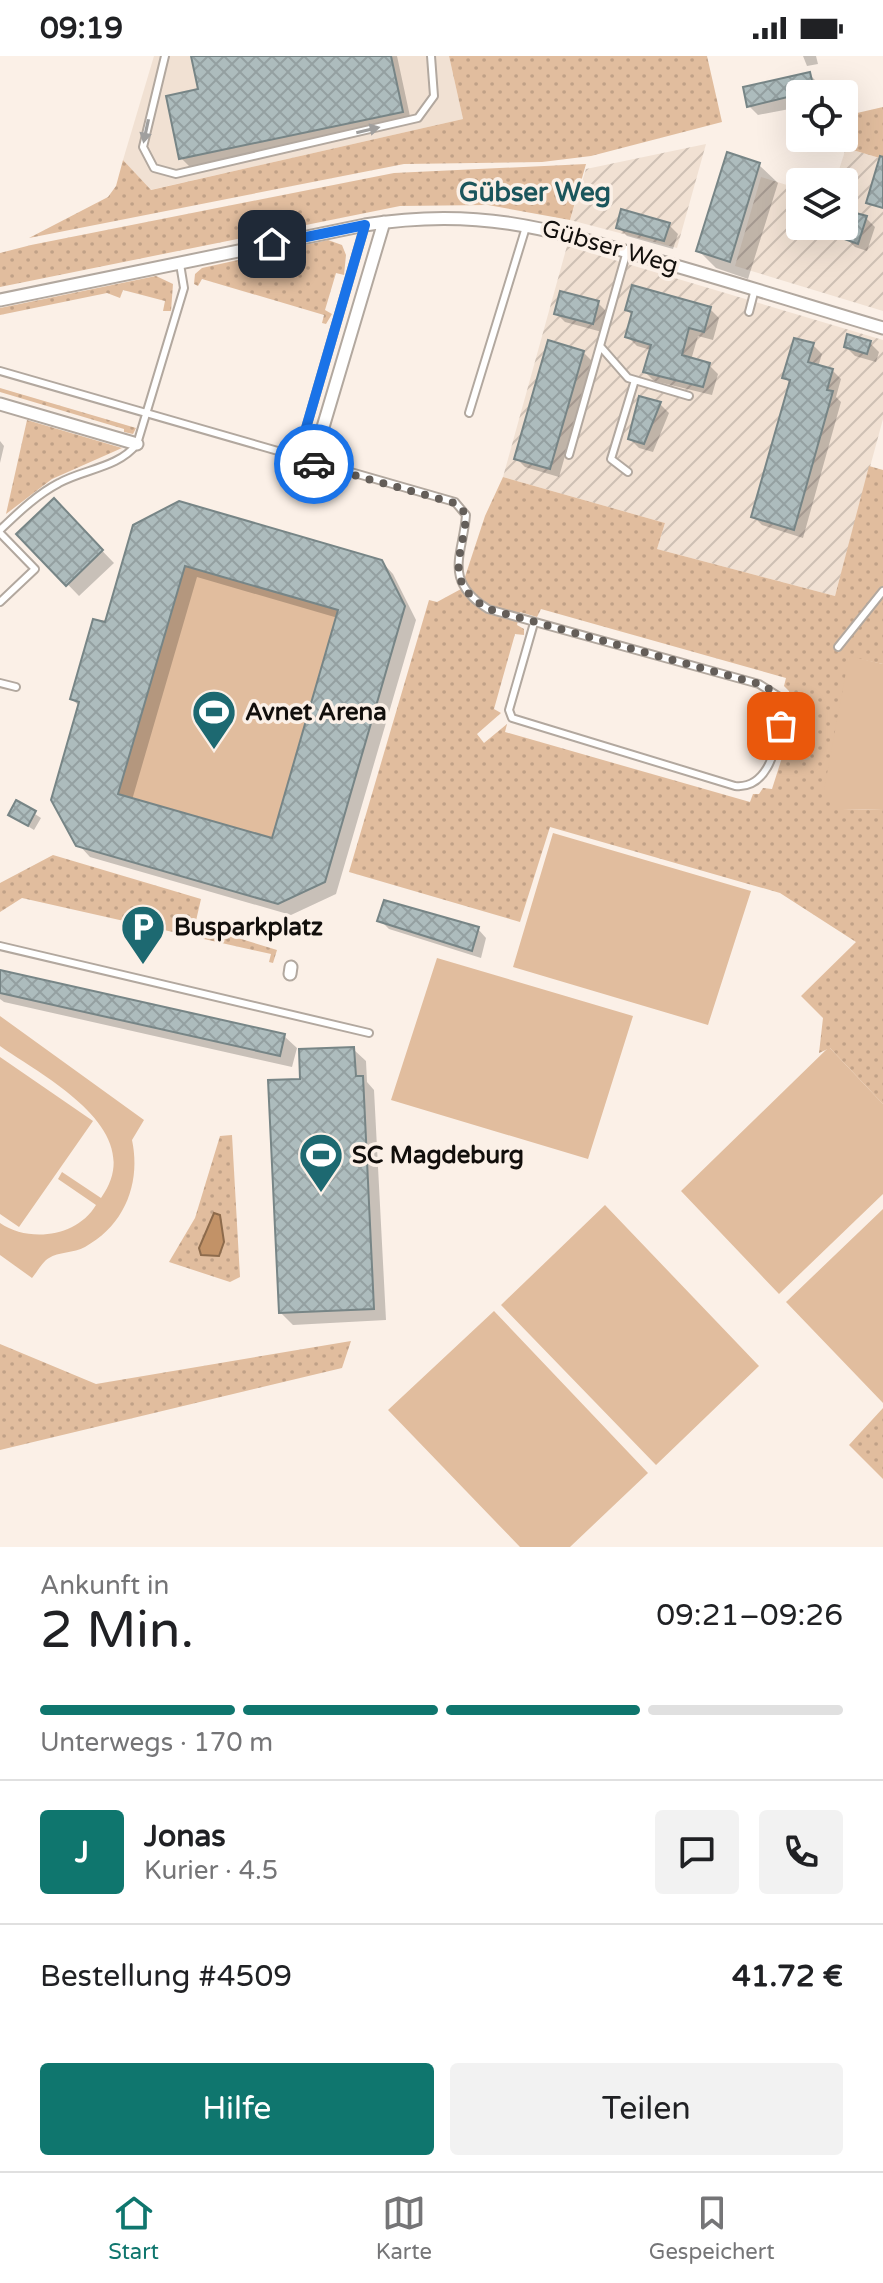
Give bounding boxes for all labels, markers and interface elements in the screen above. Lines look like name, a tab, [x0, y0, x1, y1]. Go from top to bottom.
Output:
text: 09:19	[40, 10, 123, 47]
map controls	[786, 80, 858, 240]
button: locate	[786, 80, 858, 152]
one-way arrow	[139, 119, 152, 144]
one-way arrow	[355, 123, 380, 136]
button: layers	[786, 168, 858, 240]
district label: Gübser Weg	[459, 177, 611, 208]
pin	[238, 210, 306, 278]
street label: Gübser Weg	[539, 214, 681, 280]
icon: home	[250, 222, 294, 266]
courier	[274, 424, 354, 504]
icon: car	[292, 442, 336, 486]
sports icon: Avnet Arena	[190, 688, 238, 751]
pin	[747, 692, 815, 760]
place label: Avnet Arena	[245, 698, 387, 727]
icon: bag	[759, 704, 803, 748]
parking icon: Busparkplatz	[119, 903, 167, 966]
place label: Busparkplatz	[174, 913, 323, 942]
sports icon: SC Magdeburg	[297, 1131, 345, 1194]
place label: SC Magdeburg	[352, 1141, 524, 1170]
text: Ankunft in	[40, 1570, 169, 1601]
text: 09:21–09:26	[656, 1597, 843, 1634]
text: 2 Min.	[40, 1599, 194, 1662]
text: Unterwegs · 170 m	[40, 1727, 273, 1758]
button: chat	[655, 1810, 739, 1894]
button: phone	[759, 1810, 843, 1894]
text: Jonas	[144, 1818, 226, 1855]
text: J	[75, 1834, 89, 1871]
text: Kurier · 4.5	[144, 1855, 278, 1886]
text: Bestellung #4509	[40, 1958, 292, 1995]
text: 41.72 €	[732, 1958, 843, 1995]
button: Hilfe	[40, 2063, 434, 2155]
button: Teilen	[450, 2063, 843, 2155]
tab: Start	[108, 2191, 159, 2265]
tab: Karte	[376, 2191, 432, 2265]
tab: Gespeichert	[649, 2191, 775, 2265]

